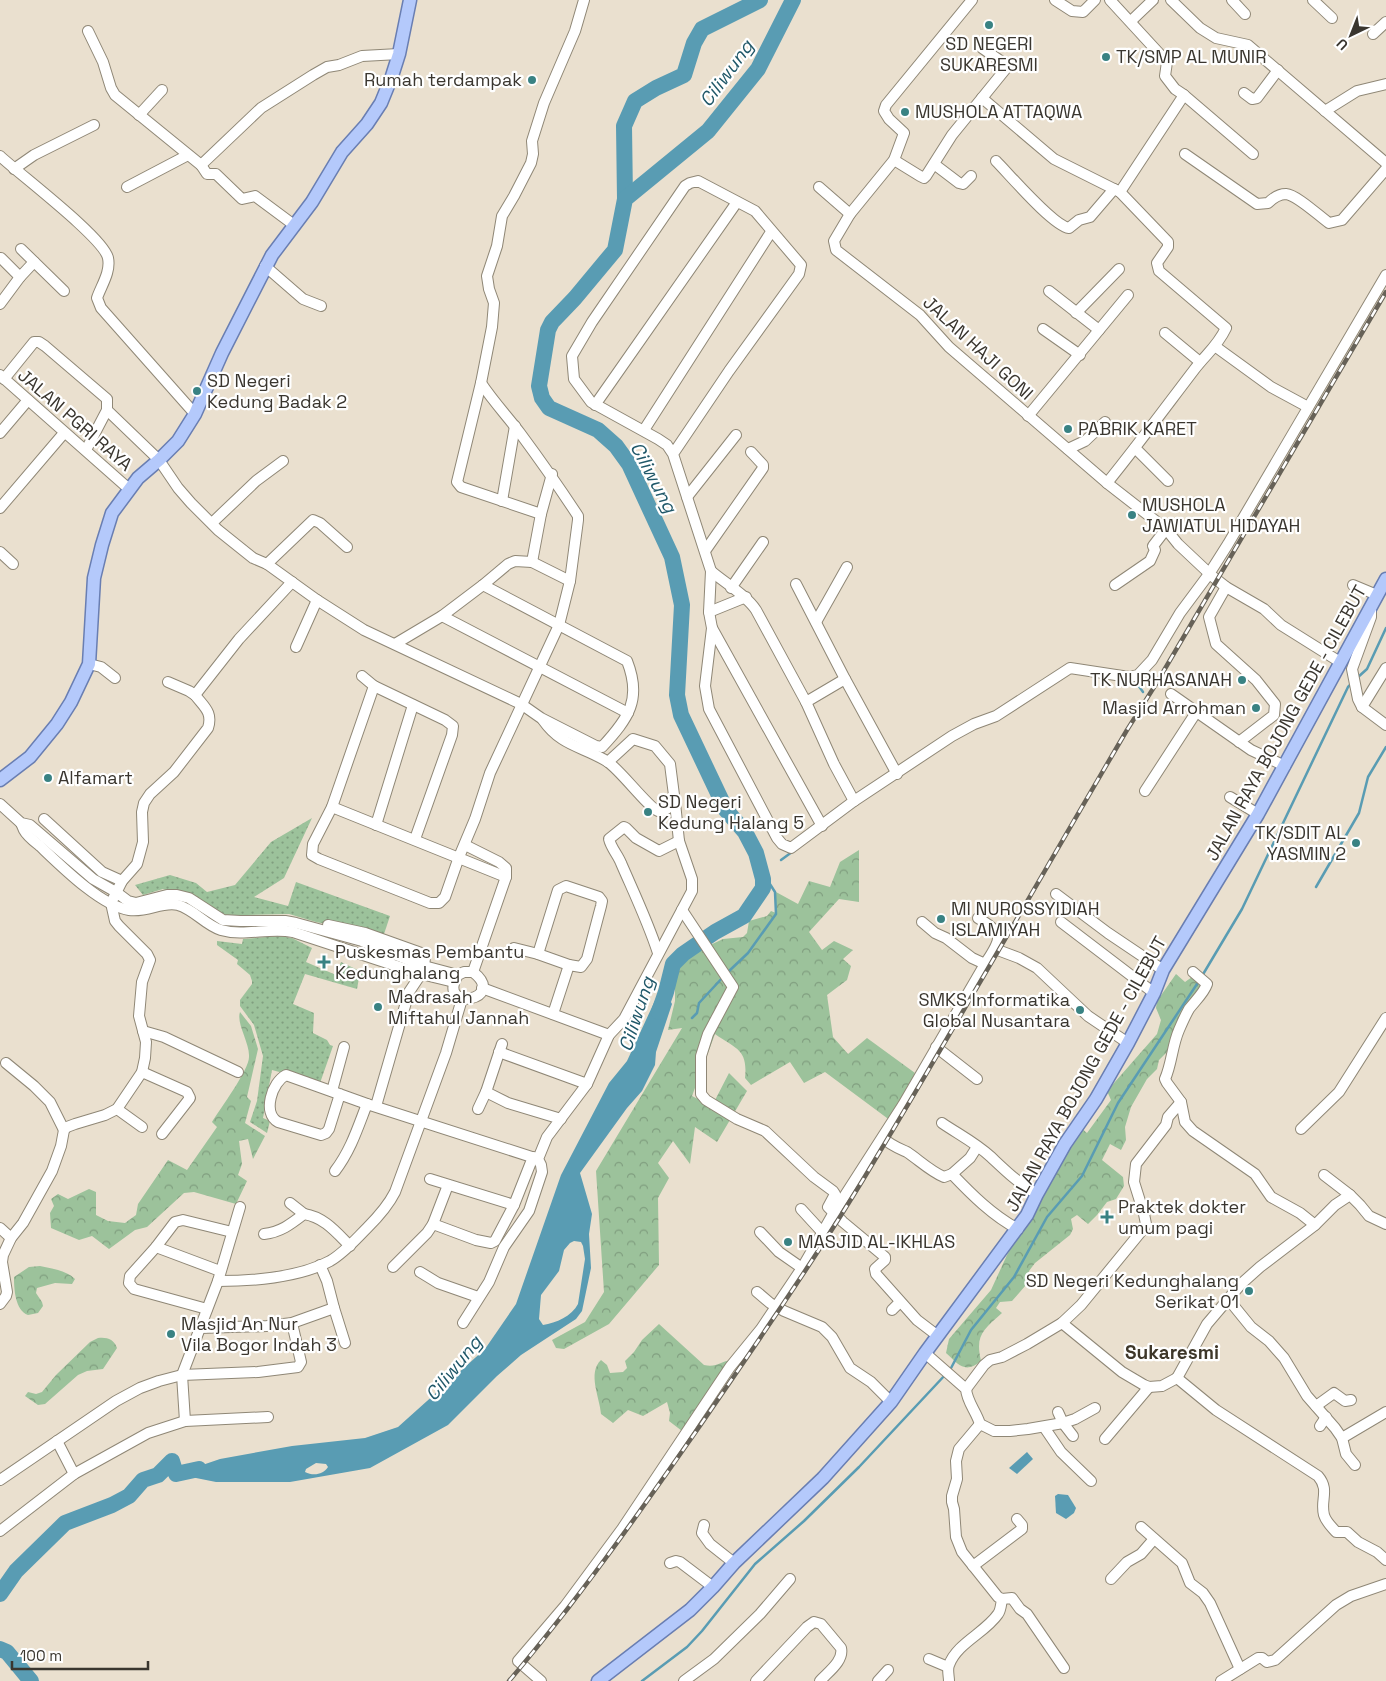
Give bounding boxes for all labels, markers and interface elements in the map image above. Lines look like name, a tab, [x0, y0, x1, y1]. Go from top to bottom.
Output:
north arrow	[1326, 10, 1376, 60]
marker: SD NEGERI SUKARESMI	[983, 19, 995, 31]
place label: SD NEGERI SUKARESMI	[940, 32, 1038, 76]
water label: Ciliwung	[694, 34, 760, 112]
text: U	[1333, 35, 1352, 54]
place label: TK/SMP AL MUNIR	[1116, 45, 1267, 68]
marker: TK/SMP AL MUNIR	[1100, 51, 1112, 63]
place label: Rumah terdampak	[364, 68, 522, 91]
marker: Rumah terdampak	[526, 74, 538, 86]
place label: MUSHOLA ATTAQWA	[915, 100, 1082, 123]
marker: MUSHOLA ATTAQWA	[899, 106, 911, 118]
street label: JALAN HAJI GONI	[918, 291, 1038, 405]
street label: JALAN PGRI RAYA	[13, 364, 137, 476]
place label: SD Negeri Kedung Badak 2	[207, 369, 347, 413]
marker: SD Negeri Kedung Badak 2	[191, 385, 203, 397]
place label: PABRIK KARET	[1078, 417, 1197, 440]
marker: PABRIK KARET	[1062, 423, 1074, 435]
water label: Ciliwung	[624, 437, 683, 518]
place label: MUSHOLA JAWIATUL HIDAYAH	[1142, 493, 1300, 537]
marker: MUSHOLA JAWIATUL HIDAYAH	[1126, 509, 1138, 521]
street label: JALAN RAYA BOJONG GEDE - CILEBUT	[1200, 581, 1371, 865]
place label: TK NURHASANAH	[1090, 668, 1232, 691]
marker: TK NURHASANAH	[1236, 674, 1248, 686]
place label: Masjid Arrohman	[1102, 696, 1246, 719]
marker: Masjid Arrohman	[1250, 702, 1262, 714]
place label: Alfamart	[58, 766, 133, 789]
marker: Alfamart	[42, 772, 54, 784]
place label: SD Negeri Kedung Halang 5	[658, 790, 804, 834]
marker: SD Negeri Kedung Halang 5	[642, 806, 654, 818]
place label: TK/SDIT AL YASMIN 2	[1255, 821, 1346, 865]
marker: TK/SDIT AL YASMIN 2	[1350, 837, 1362, 849]
place label: MI NUROSSYIDIAH ISLAMIYAH	[951, 897, 1099, 941]
marker: MI NUROSSYIDIAH ISLAMIYAH	[935, 913, 947, 925]
street label: JALAN RAYA BOJONG GEDE - CILEBUT	[1000, 932, 1171, 1216]
place label: Puskesmas Pembantu Kedunghalang	[335, 940, 524, 984]
marker: Puskesmas Pembantu Kedunghalang	[317, 955, 331, 969]
water label: Ciliwung	[613, 973, 660, 1055]
place label: Madrasah Miftahul Jannah	[388, 985, 529, 1029]
place label: SMKS Informatika Global Nusantara	[918, 988, 1070, 1032]
marker: Madrasah Miftahul Jannah	[372, 1001, 384, 1013]
marker: SMKS Informatika Global Nusantara	[1074, 1004, 1086, 1016]
place label: Praktek dokter umum pagi	[1118, 1195, 1246, 1239]
marker: Praktek dokter umum pagi	[1100, 1210, 1114, 1224]
place label: MASJID AL-IKHLAS	[798, 1230, 955, 1253]
marker: MASJID AL-IKHLAS	[782, 1236, 794, 1248]
place label: SD Negeri Kedunghalang Serikat 01	[1026, 1269, 1239, 1313]
marker: SD Negeri Kedunghalang Serikat 01	[1243, 1285, 1255, 1297]
place label: Masjid An Nur Vila Bogor Indah 3	[181, 1312, 337, 1356]
marker: Masjid An Nur Vila Bogor Indah 3	[165, 1328, 177, 1340]
water label: Ciliwung	[419, 1330, 488, 1406]
district label: Sukaresmi	[1125, 1340, 1219, 1365]
scale bar	[12, 1638, 149, 1670]
text: 100 m	[20, 1646, 62, 1665]

